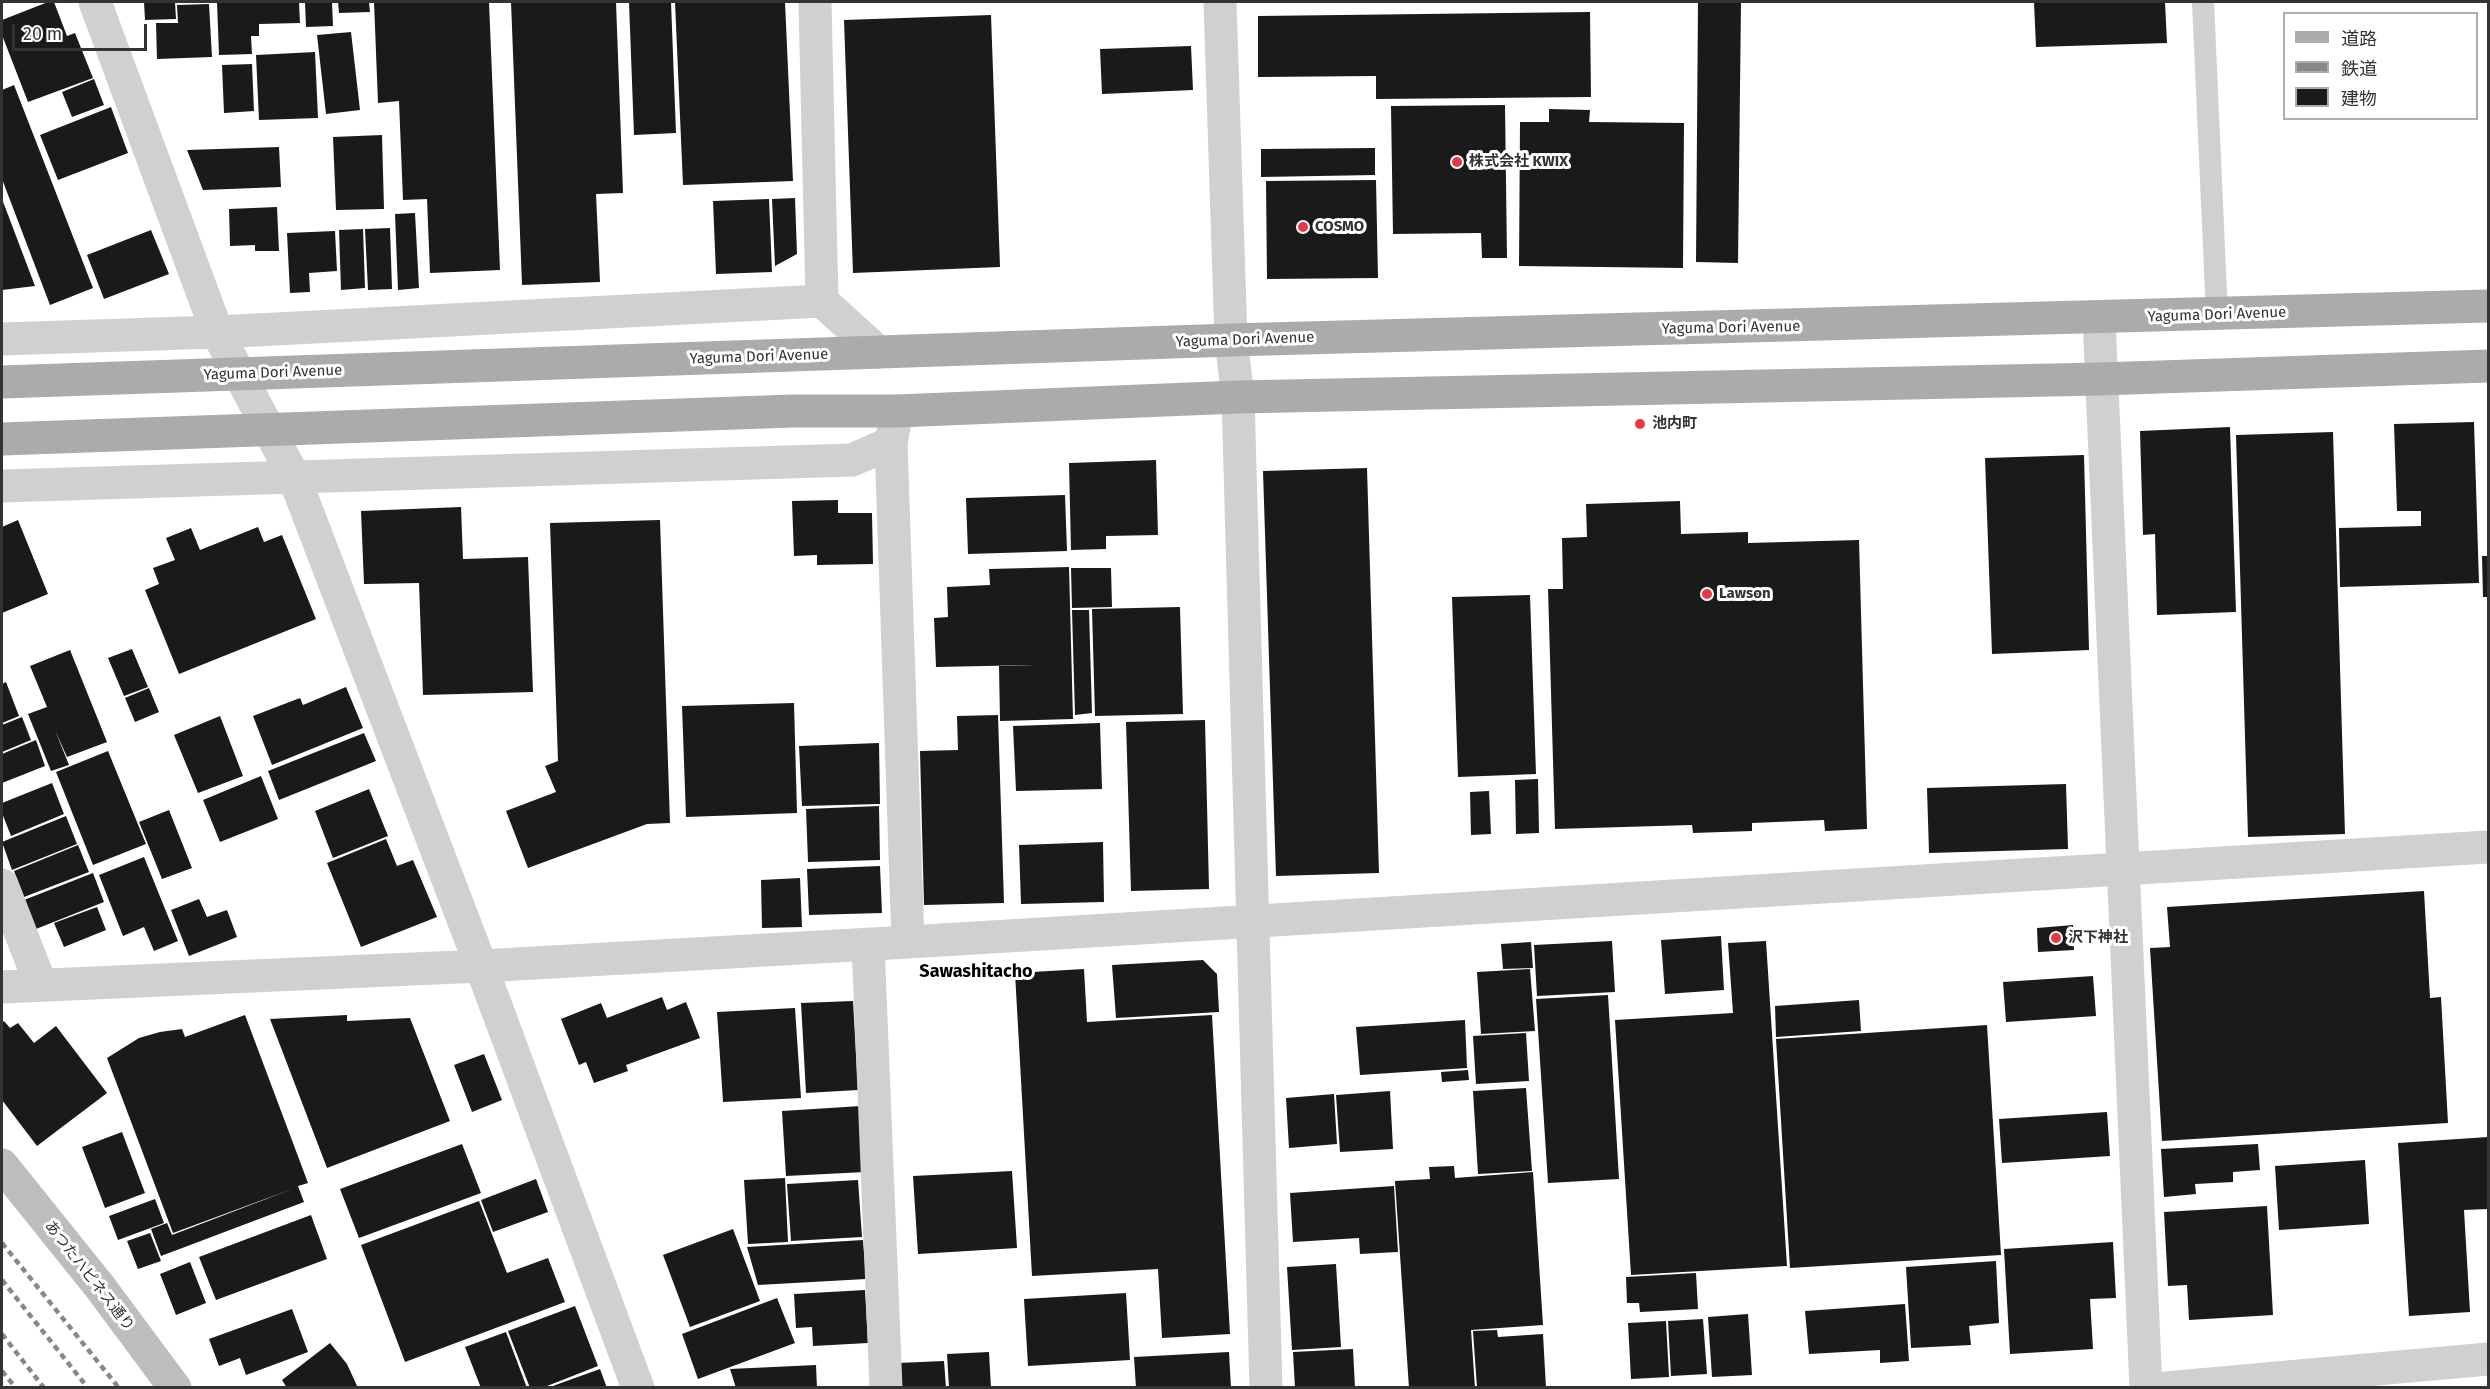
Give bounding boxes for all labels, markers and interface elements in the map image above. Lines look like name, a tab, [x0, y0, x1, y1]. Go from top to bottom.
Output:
scale bar	[15, 12, 150, 50]
legend	[2283, 12, 2478, 120]
text: 20 m	[23, 23, 62, 45]
text: 道路	[2341, 28, 2377, 50]
text: 鉄道	[2341, 58, 2377, 80]
text: 建物	[2341, 88, 2377, 110]
place label: 株式会社 KWIX	[1469, 153, 1568, 171]
marker: 株式会社 KWIX	[1450, 155, 1464, 169]
place label: COSMO	[1315, 218, 1364, 236]
marker: COSMO	[1296, 220, 1310, 234]
street label: Yaguma Dori Avenue	[2147, 304, 2287, 326]
street label: Yaguma Dori Avenue	[1662, 318, 1800, 338]
street label: Yaguma Dori Avenue	[1175, 329, 1315, 351]
street label: Yaguma Dori Avenue	[689, 346, 829, 368]
street label: Yaguma Dori Avenue	[203, 362, 343, 384]
place label: 池内町	[1652, 415, 1697, 433]
marker: 池内町	[1633, 417, 1647, 431]
place label: Lawson	[1719, 585, 1771, 603]
marker: Lawson	[1700, 587, 1714, 601]
place label: 沢下神社	[2068, 929, 2128, 947]
marker: 沢下神社	[2049, 931, 2063, 945]
district label: Sawashitacho	[919, 961, 1033, 983]
street label: あつたハピネス通り	[40, 1217, 138, 1335]

